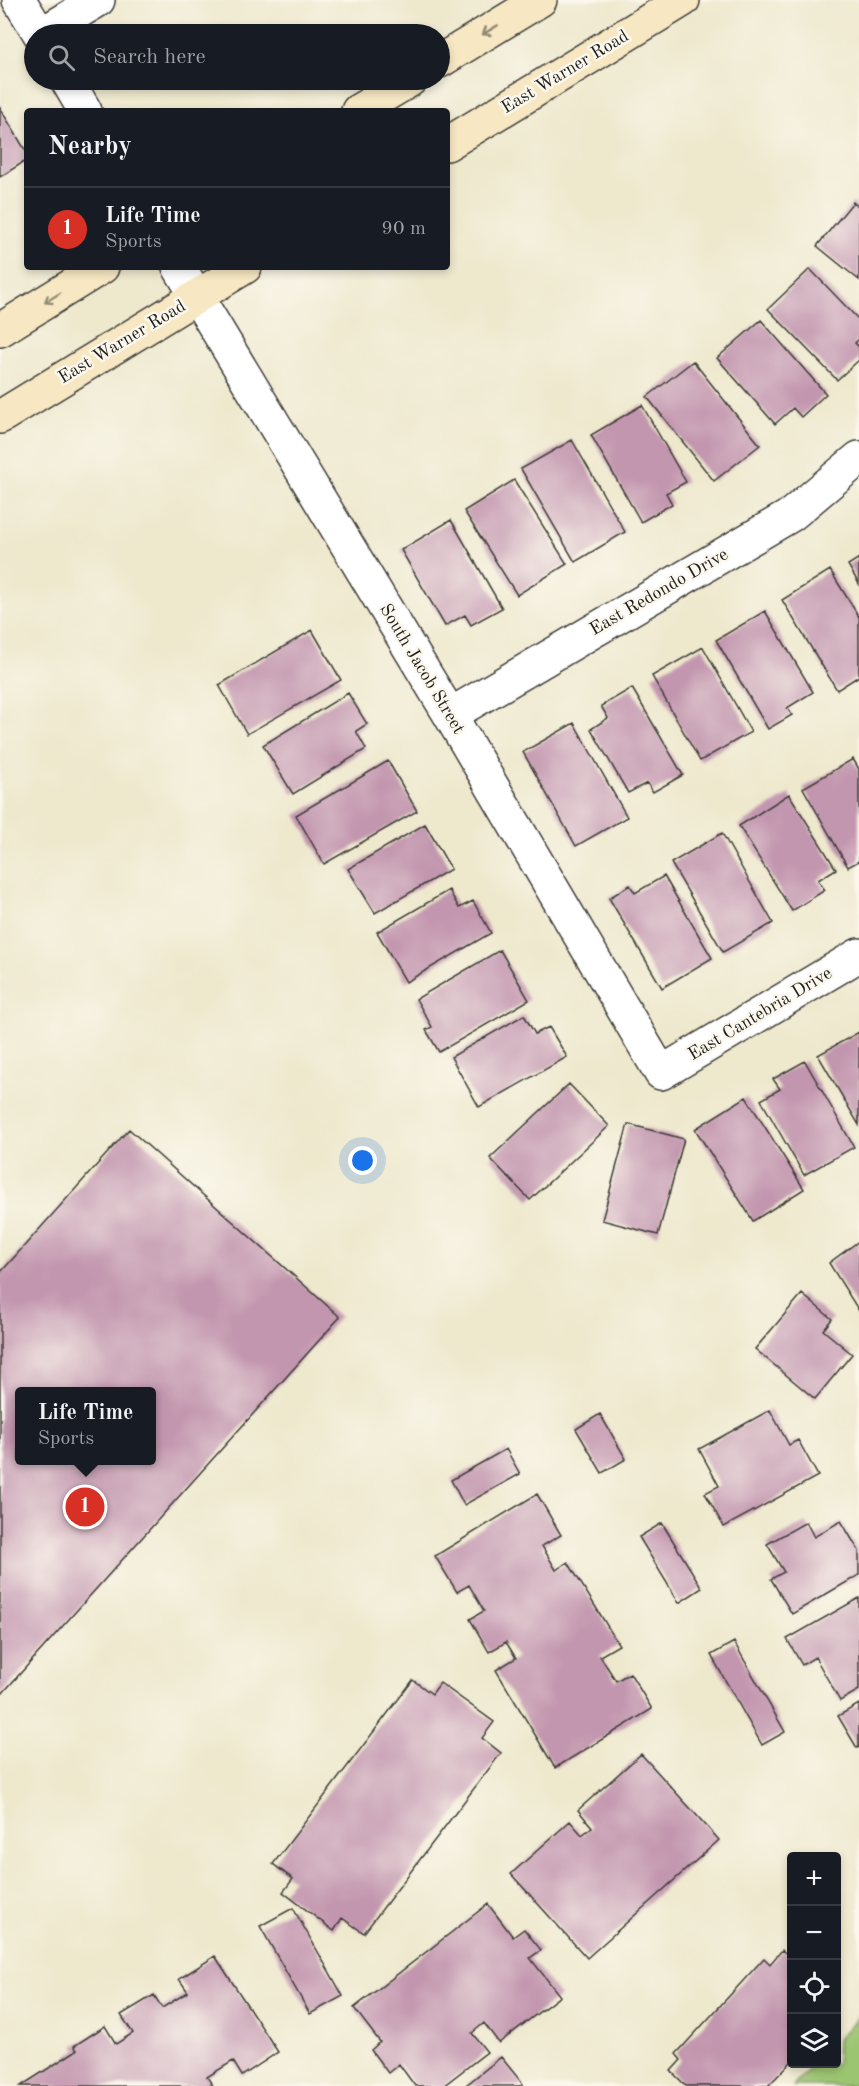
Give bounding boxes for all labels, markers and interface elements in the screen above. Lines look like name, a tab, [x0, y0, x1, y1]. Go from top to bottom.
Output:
search box	[24, 24, 450, 90]
one-way arrow	[482, 25, 499, 37]
street label: East Warner Road	[498, 27, 632, 117]
icon: search	[45, 41, 78, 74]
text: Search here	[93, 46, 206, 68]
text: Nearby	[48, 134, 132, 160]
text: Life Time	[105, 205, 201, 227]
text: 1	[62, 219, 73, 239]
text: 90 m	[381, 219, 426, 239]
text: Sports	[105, 232, 162, 252]
one-way arrow	[44, 292, 61, 304]
street label: East Warner Road	[55, 297, 189, 387]
street label: East Redondo Drive	[587, 545, 731, 639]
street label: South Jacob Street	[376, 601, 468, 737]
street label: East Cantebria Drive	[685, 964, 835, 1064]
your location	[348, 1146, 377, 1175]
popup	[15, 1387, 156, 1465]
text: Life Time	[38, 1402, 133, 1424]
text: Sports	[38, 1429, 94, 1449]
pin: 1	[66, 1484, 104, 1530]
map controls	[787, 1852, 841, 2068]
button: +	[787, 1852, 841, 1906]
button: −	[787, 1906, 841, 1960]
button: locate	[787, 1960, 841, 2014]
button: layers	[787, 2014, 841, 2068]

